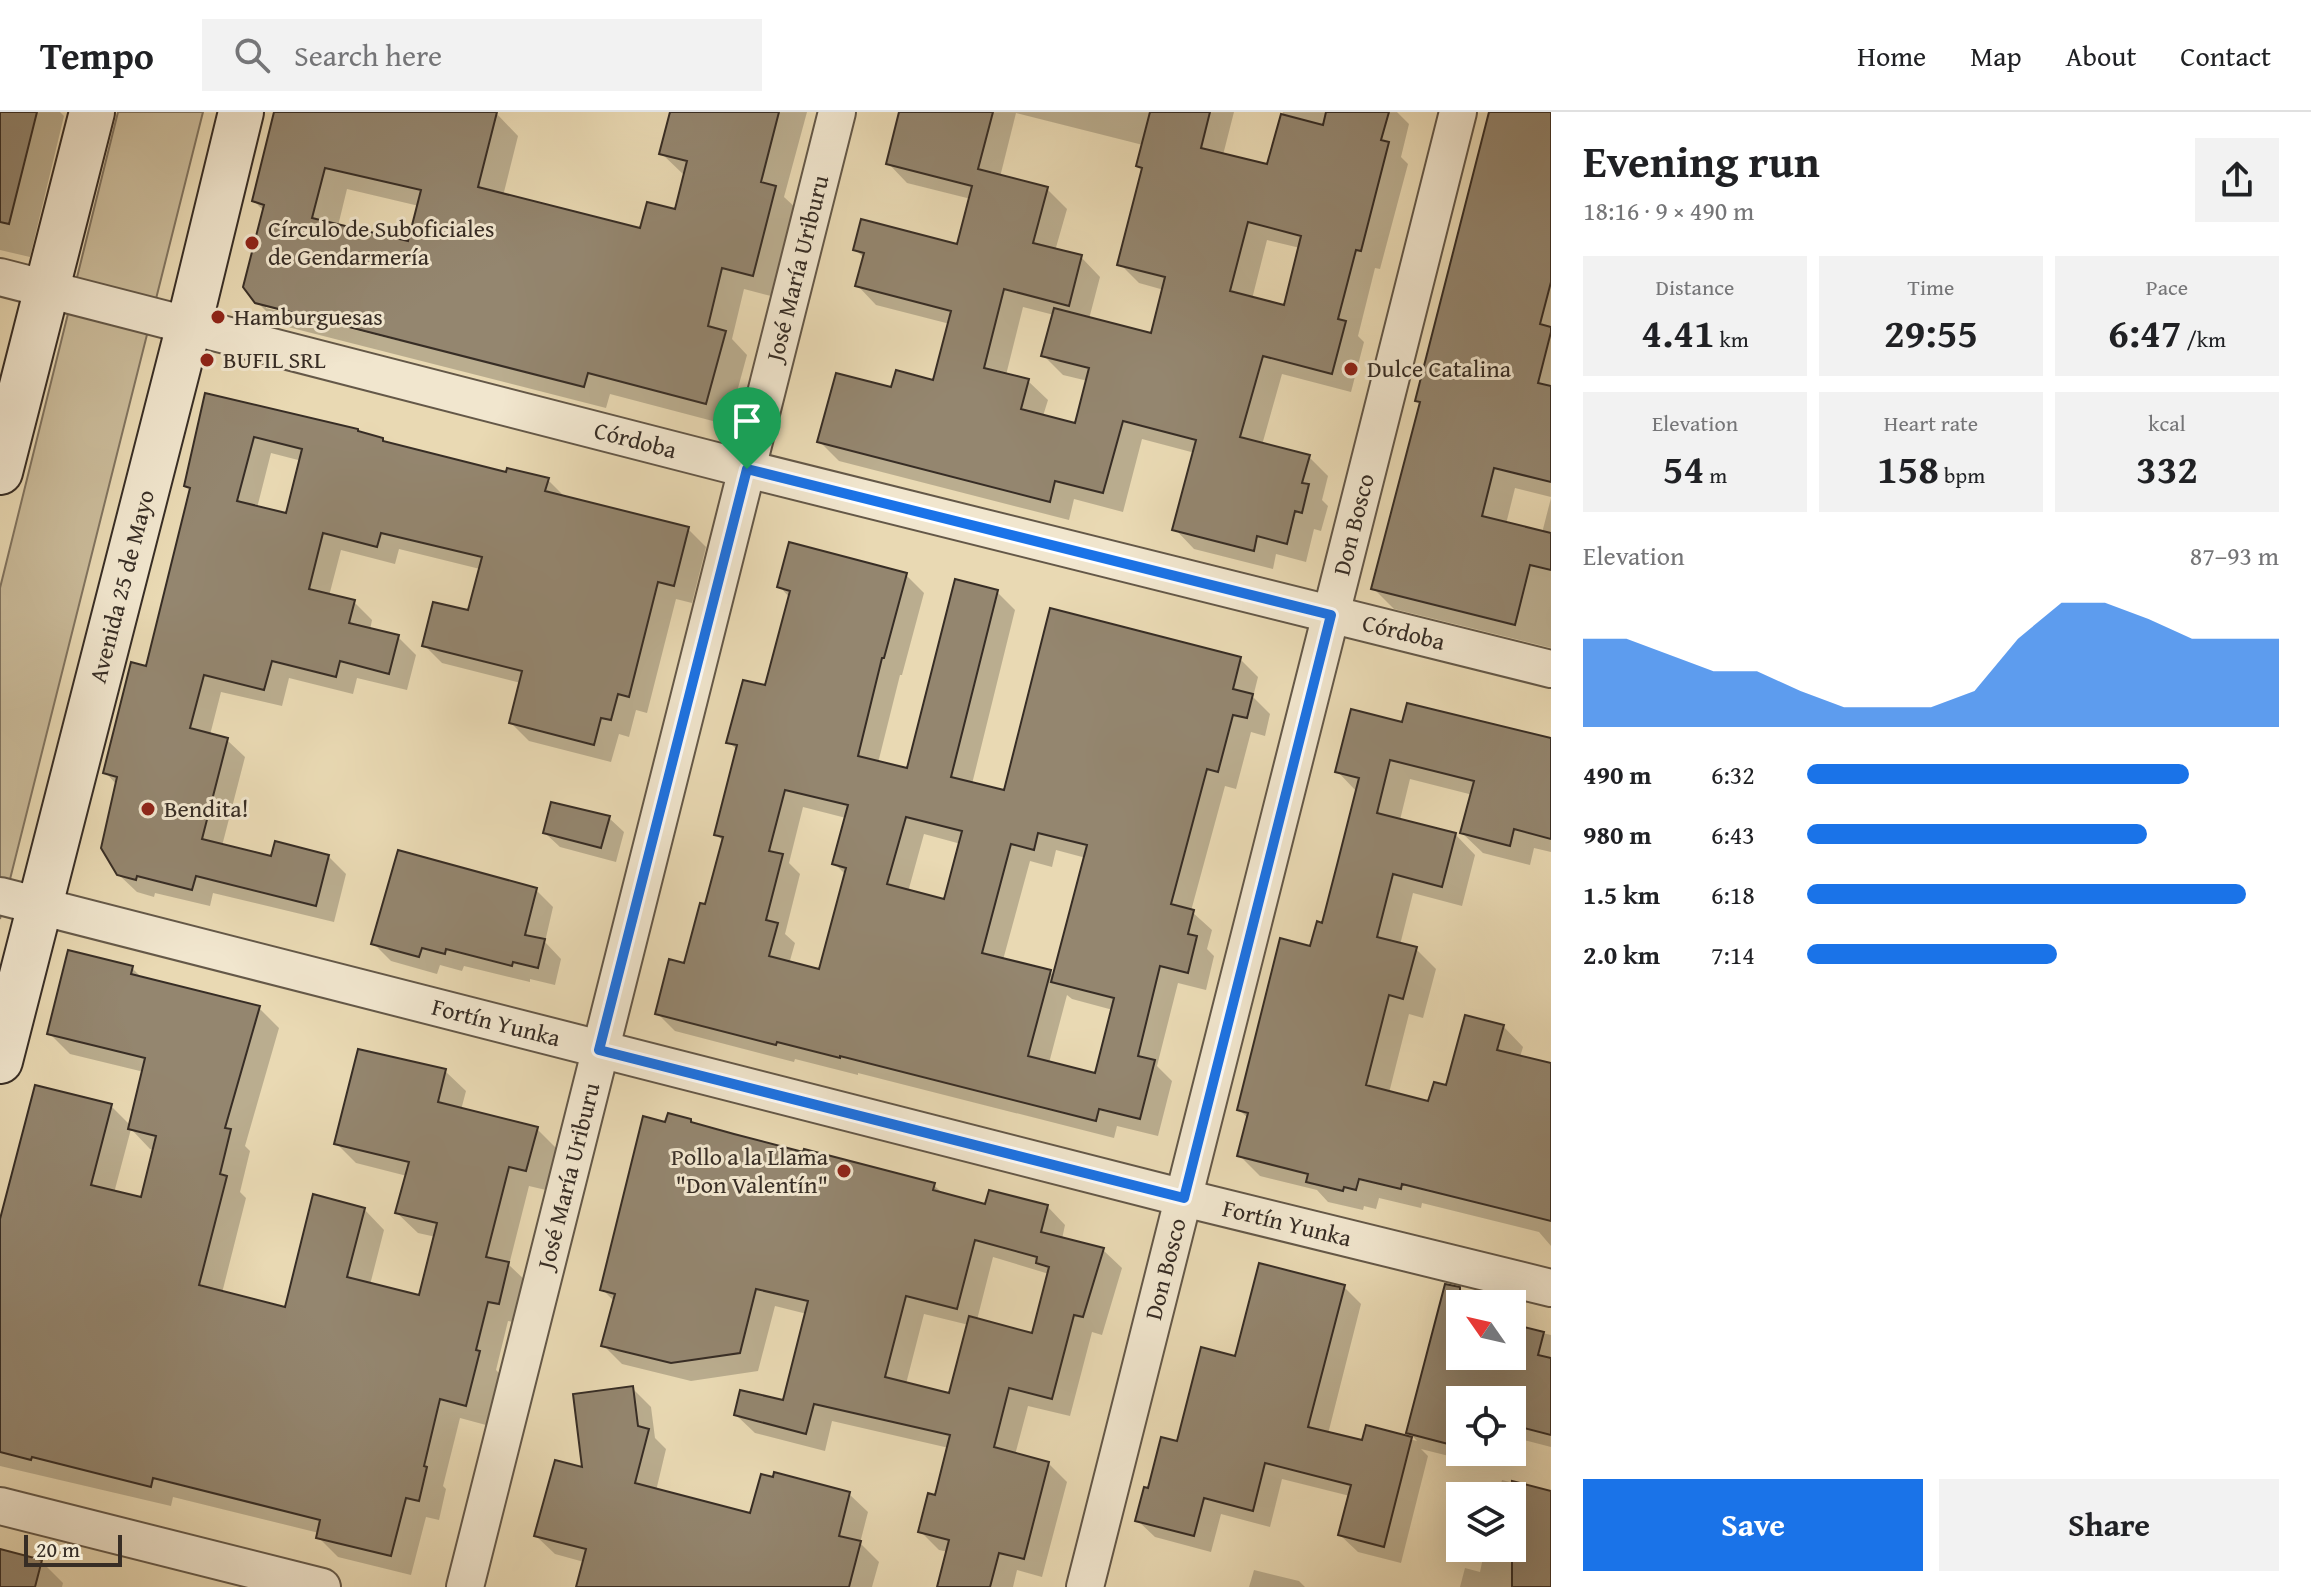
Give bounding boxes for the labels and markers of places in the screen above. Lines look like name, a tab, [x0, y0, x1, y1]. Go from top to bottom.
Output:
place label: Círculo de Suboficiales de Gendarmería	[268, 211, 495, 274]
marker: Círculo de Suboficiales de Gendarmería	[243, 234, 261, 252]
place label: Hamburguesas	[234, 299, 383, 334]
marker: Hamburguesas	[209, 308, 227, 326]
place label: BUFIL SRL	[223, 342, 326, 377]
marker: BUFIL SRL	[198, 351, 216, 369]
place label: Dulce Catalina	[1367, 351, 1512, 386]
marker: Dulce Catalina	[1342, 360, 1360, 378]
pin	[713, 387, 781, 469]
place label: Bendita!	[164, 791, 249, 826]
marker: Bendita!	[139, 800, 157, 818]
place label: Pollo a la Llama "Don Valentín"	[671, 1139, 829, 1202]
marker: Pollo a la Llama "Don Valentín"	[835, 1162, 853, 1180]

